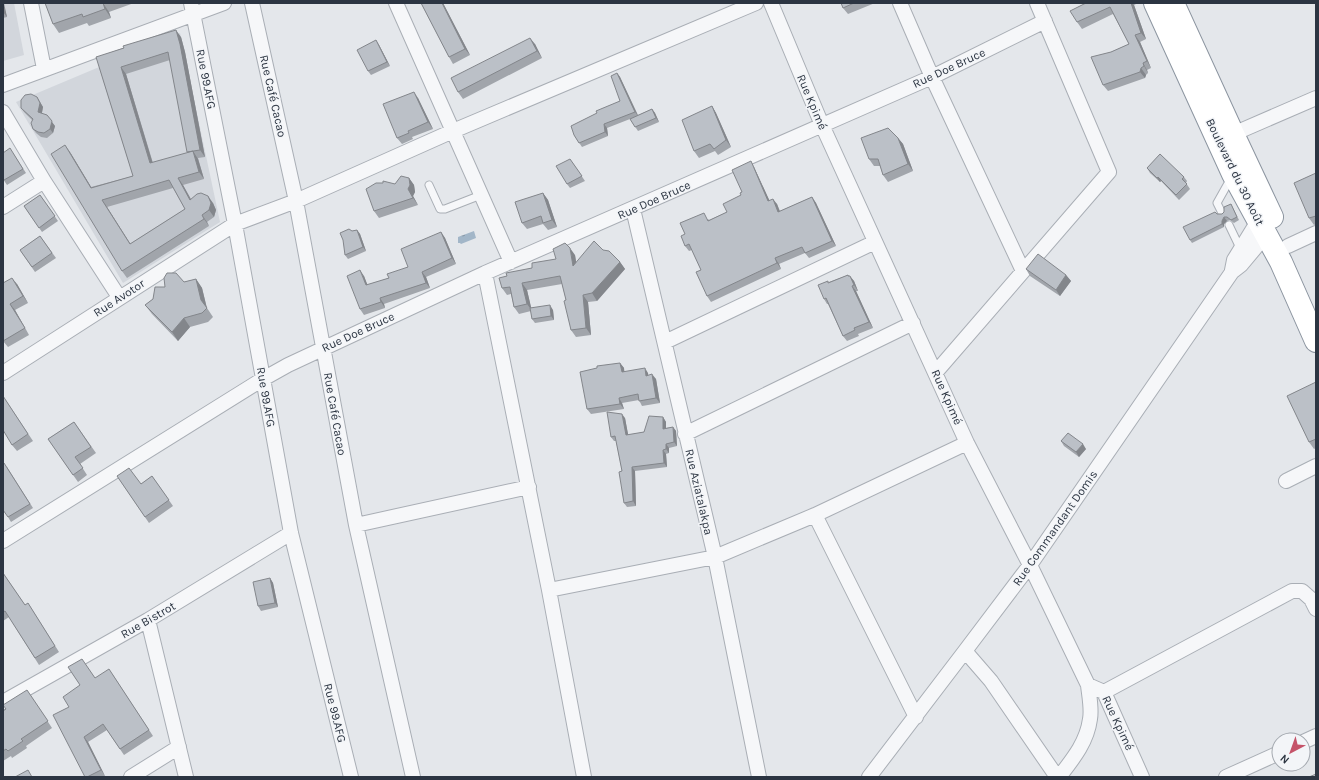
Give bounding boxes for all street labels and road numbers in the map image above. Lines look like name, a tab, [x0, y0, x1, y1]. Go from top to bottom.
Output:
street label: Rue Doe Bruce	[910, 45, 988, 91]
street label: Rue 99.AFG	[193, 48, 219, 110]
street label: Rue Café Cacao	[257, 53, 289, 139]
street label: Rue Kpimé	[794, 72, 830, 132]
street label: Boulevard du 30 Août	[1203, 116, 1267, 228]
street label: Rue Doe Bruce	[615, 178, 693, 222]
street label: Rue Avotor	[91, 276, 148, 320]
street label: Rue Doe Bruce	[319, 309, 397, 355]
street label: Rue 99.AFG	[254, 366, 278, 428]
street label: Rue Kpimé	[929, 367, 965, 427]
street label: Rue Café Cacao	[321, 371, 349, 457]
street label: Rue Aziatalakpa	[682, 448, 716, 536]
street label: Rue Commandant Domis	[1010, 468, 1100, 588]
street label: Rue Bistrot	[118, 598, 178, 641]
street label: Rue 99.AFG	[321, 682, 349, 744]
street label: Rue Kpimé	[1099, 693, 1137, 753]

